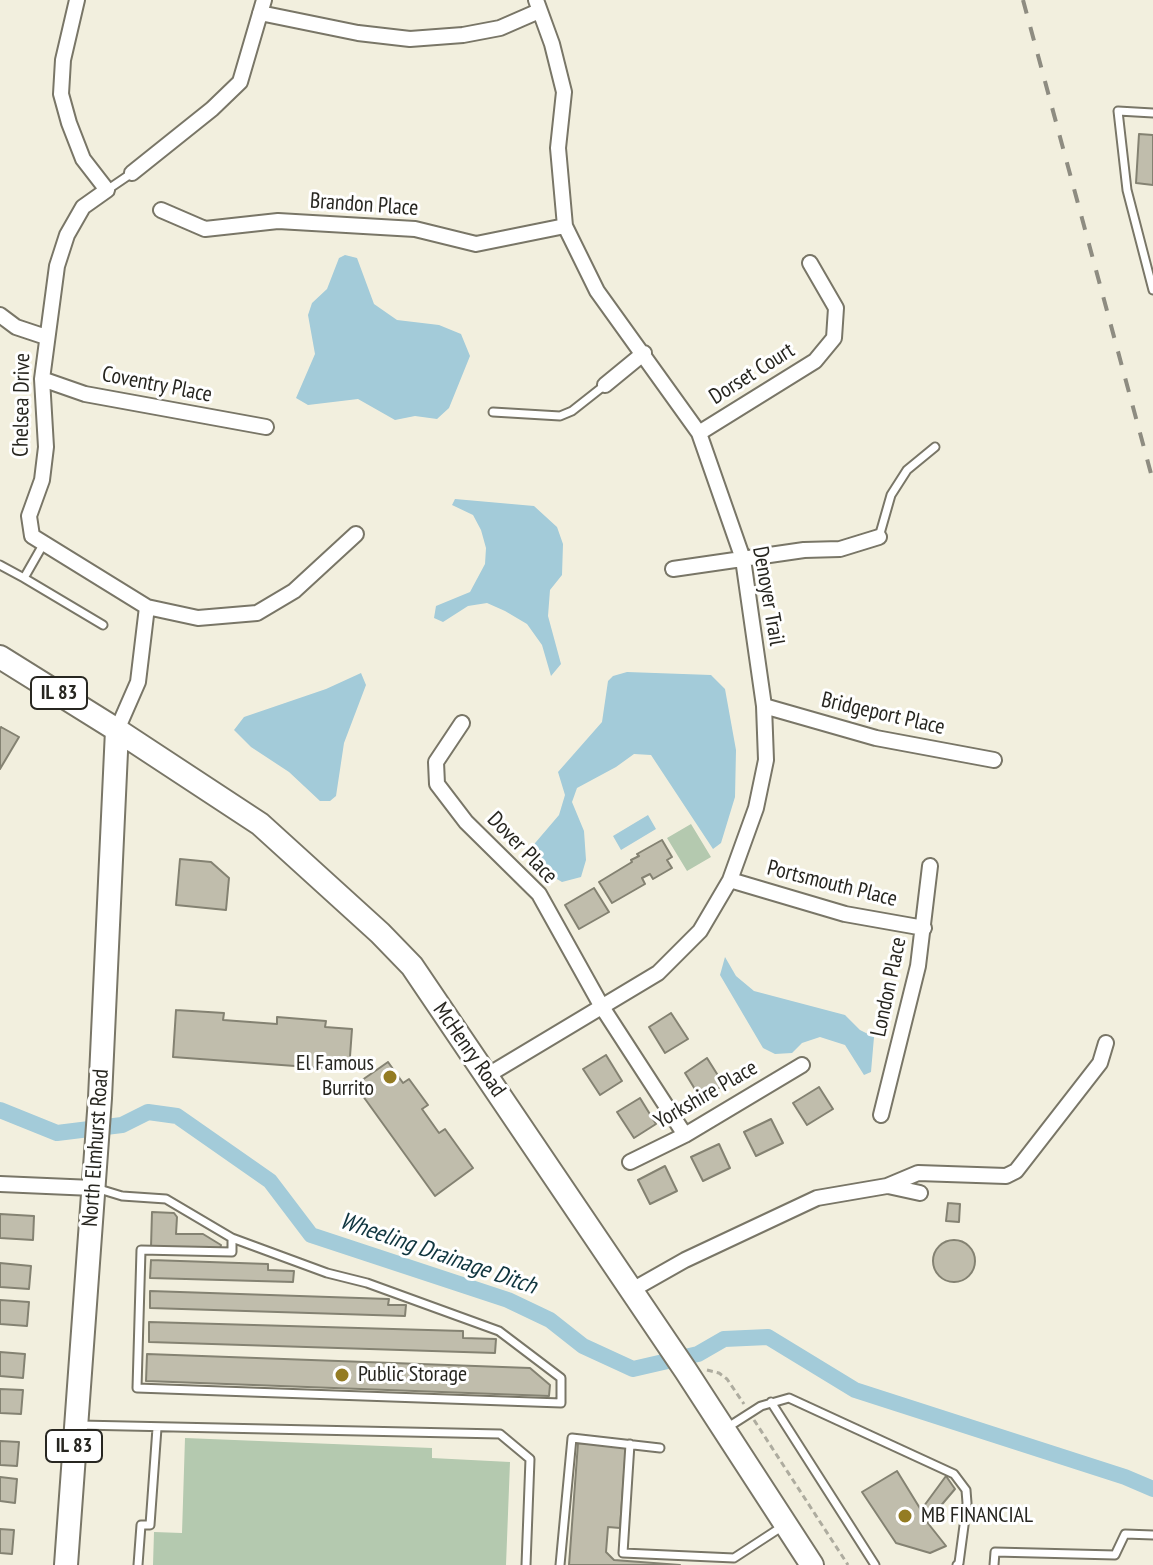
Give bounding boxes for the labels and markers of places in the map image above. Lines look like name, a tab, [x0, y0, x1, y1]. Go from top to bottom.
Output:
place label: El Famous Burrito	[296, 1051, 374, 1102]
marker: El Famous Burrito	[381, 1068, 399, 1086]
place label: Public Storage	[358, 1362, 467, 1388]
marker: Public Storage	[333, 1366, 351, 1384]
place label: MB FINANCIAL	[921, 1503, 1033, 1529]
marker: MB FINANCIAL	[896, 1507, 914, 1525]

